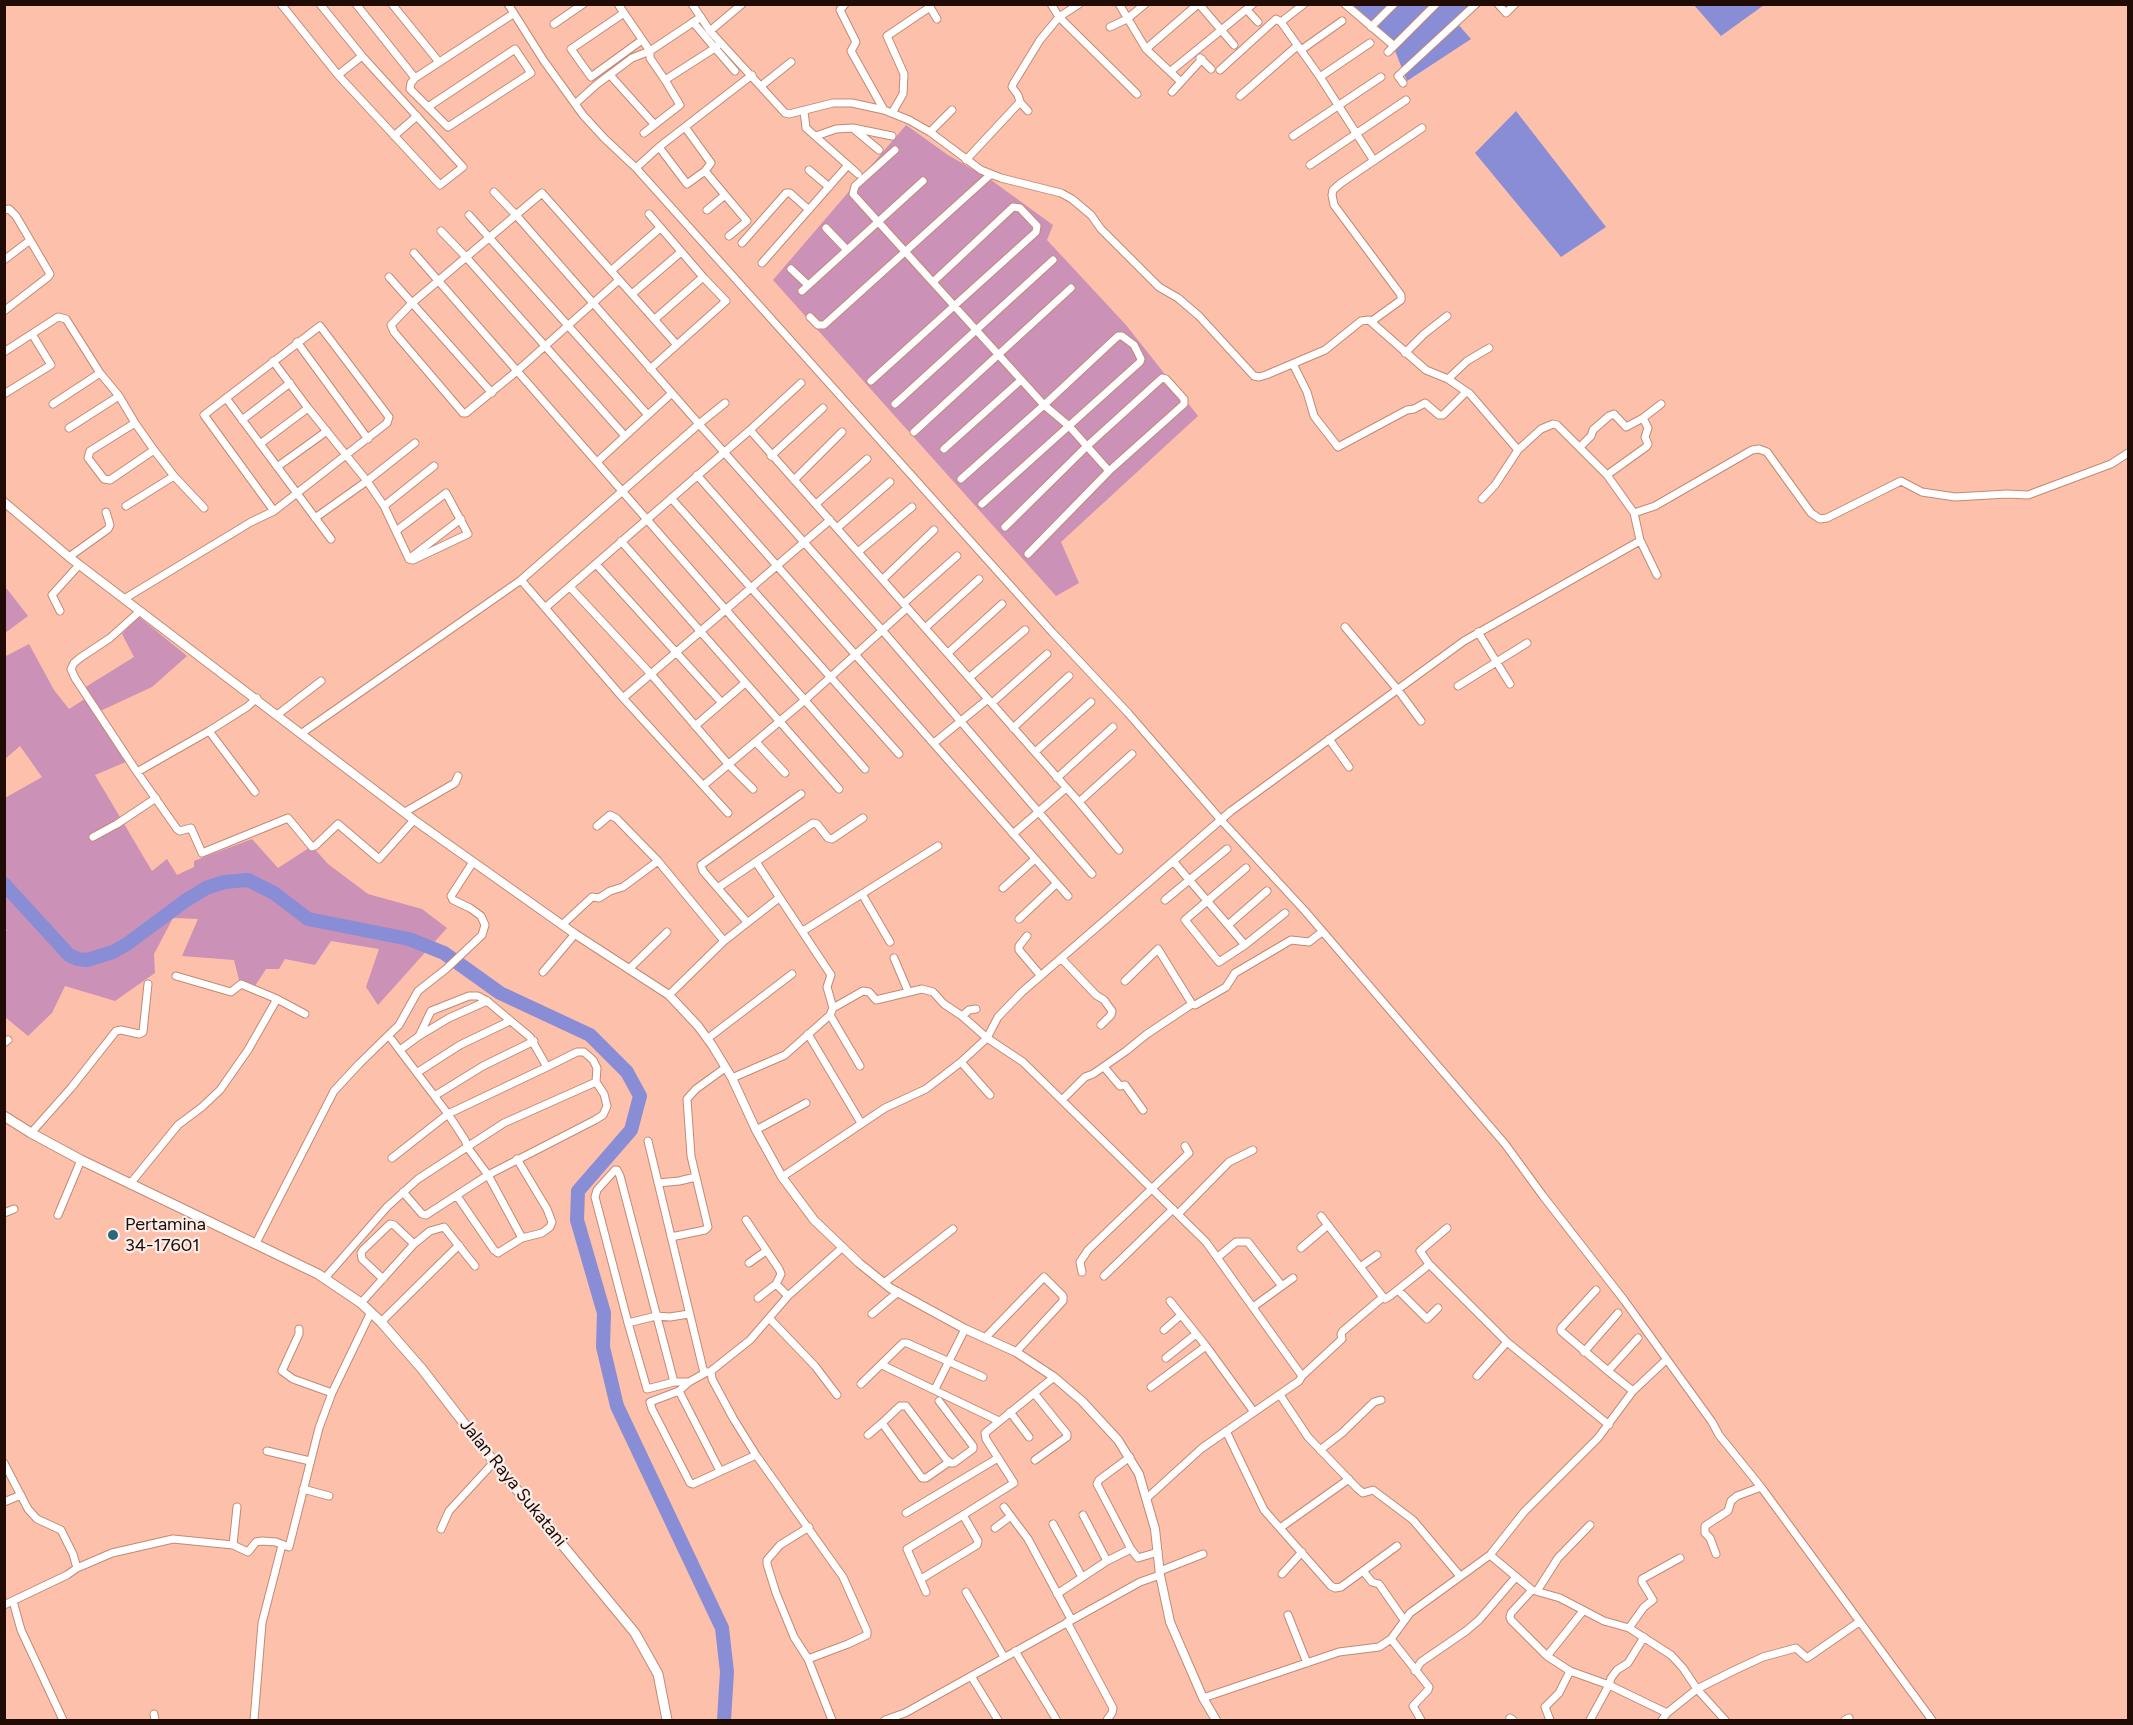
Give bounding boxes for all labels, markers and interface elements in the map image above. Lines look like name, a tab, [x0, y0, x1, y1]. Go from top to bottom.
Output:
place label: Pertamina 34-17601	[125, 1214, 206, 1256]
marker: Pertamina 34-17601	[106, 1228, 120, 1242]
street label: Jalan Raya Sukatani	[455, 1415, 571, 1551]

